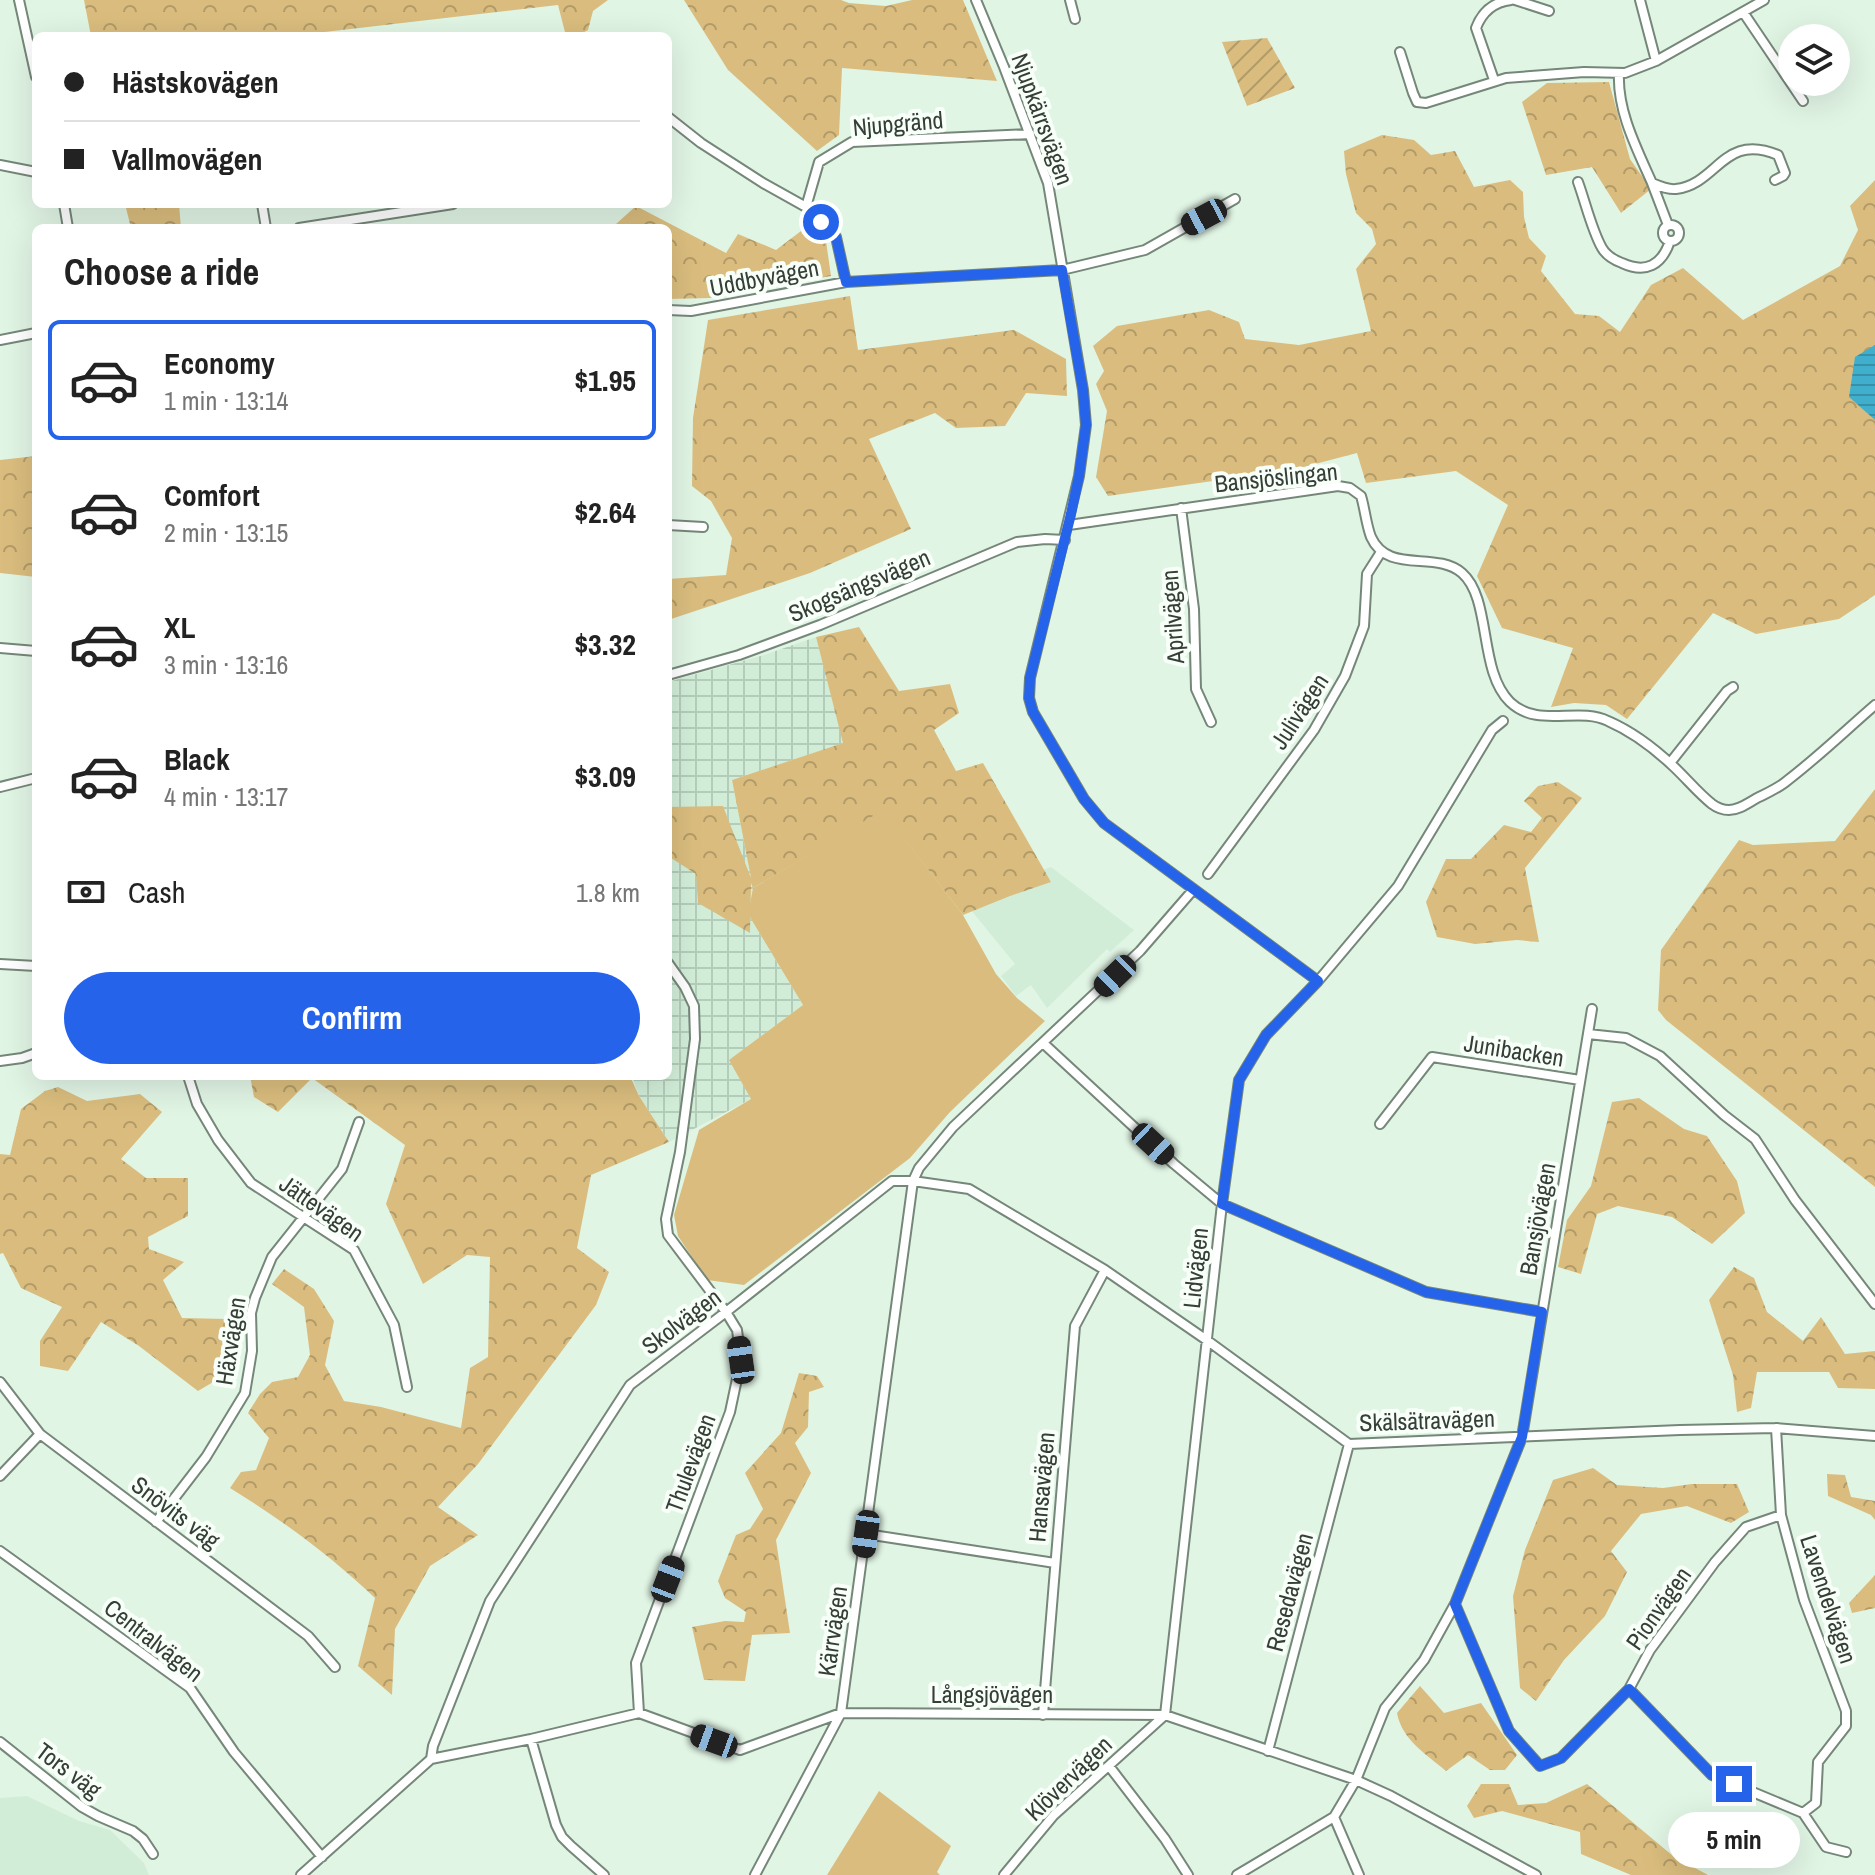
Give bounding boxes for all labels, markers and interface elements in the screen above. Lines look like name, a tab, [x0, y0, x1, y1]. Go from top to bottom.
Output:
map controls	[1778, 24, 1850, 96]
button: layers	[1778, 24, 1850, 96]
street label: Njupkärrsvägen	[1004, 49, 1082, 189]
text: Hästskovägen	[112, 62, 279, 102]
street label: Njupgränd	[851, 103, 945, 143]
text: Vallmovägen	[112, 139, 262, 179]
car	[1177, 195, 1231, 239]
route start	[803, 204, 839, 240]
text: Choose a ride	[64, 248, 259, 296]
street label: Uddbyvägen	[707, 251, 821, 303]
text: Economy	[164, 343, 275, 383]
icon: car	[68, 344, 140, 416]
text: $1.95	[574, 360, 636, 400]
text: 1 min · 13:14	[164, 383, 288, 418]
street label: Bansjöslingan	[1213, 455, 1339, 499]
text: Comfort	[164, 475, 260, 515]
icon: car	[68, 476, 140, 548]
text: $2.64	[574, 492, 636, 532]
text: 2 min · 13:15	[164, 515, 288, 550]
street label: Skogsängsvägen	[783, 541, 935, 629]
street label: Aprilvägen	[1153, 569, 1191, 666]
text: XL	[164, 607, 195, 647]
icon: car	[68, 608, 140, 680]
text: $3.32	[574, 624, 636, 664]
text: 3 min · 13:16	[164, 647, 288, 682]
street label: Julivägen	[1263, 667, 1335, 755]
text: Black	[164, 739, 230, 779]
icon: car	[68, 740, 140, 812]
text: $3.09	[574, 756, 636, 796]
text: 4 min · 13:17	[164, 779, 288, 814]
icon: cash	[64, 870, 108, 914]
text: Cash	[128, 872, 185, 912]
text: 1.8 km	[576, 875, 640, 910]
car	[1089, 951, 1141, 1001]
button: Confirm	[64, 972, 640, 1064]
street label: Junibacken	[1462, 1026, 1566, 1074]
car	[1127, 1119, 1179, 1169]
street label: Bansjövägen	[1511, 1160, 1563, 1278]
street label: Jättevägen	[273, 1167, 371, 1249]
street label: Lidvägen	[1175, 1226, 1215, 1310]
street label: Skolvägen	[635, 1281, 727, 1361]
street label: Häxvägen	[207, 1295, 253, 1387]
car	[726, 1335, 756, 1385]
street label: Skälsätravägen	[1359, 1402, 1495, 1438]
street label: Thulevägen	[657, 1409, 723, 1517]
street label: Hansavägen	[1020, 1431, 1062, 1543]
street label: Snövits väg	[125, 1468, 227, 1556]
car	[851, 1509, 881, 1559]
street label: Resedavägen	[1258, 1529, 1320, 1655]
street label: Lavendelvägen	[1793, 1531, 1865, 1667]
car	[648, 1552, 688, 1606]
street label: Pionvägen	[1618, 1560, 1698, 1656]
street label: Kärrvägen	[810, 1584, 854, 1678]
street label: Centralvägen	[98, 1591, 210, 1689]
street label: Långsjövägen	[931, 1678, 1053, 1710]
car	[687, 1722, 741, 1760]
street label: Klövervägen	[1018, 1728, 1118, 1828]
street label: Tors väg	[30, 1735, 108, 1805]
route end	[1716, 1766, 1752, 1802]
callout: 5 min	[1668, 1812, 1800, 1868]
text: 5 min	[1706, 1822, 1762, 1857]

